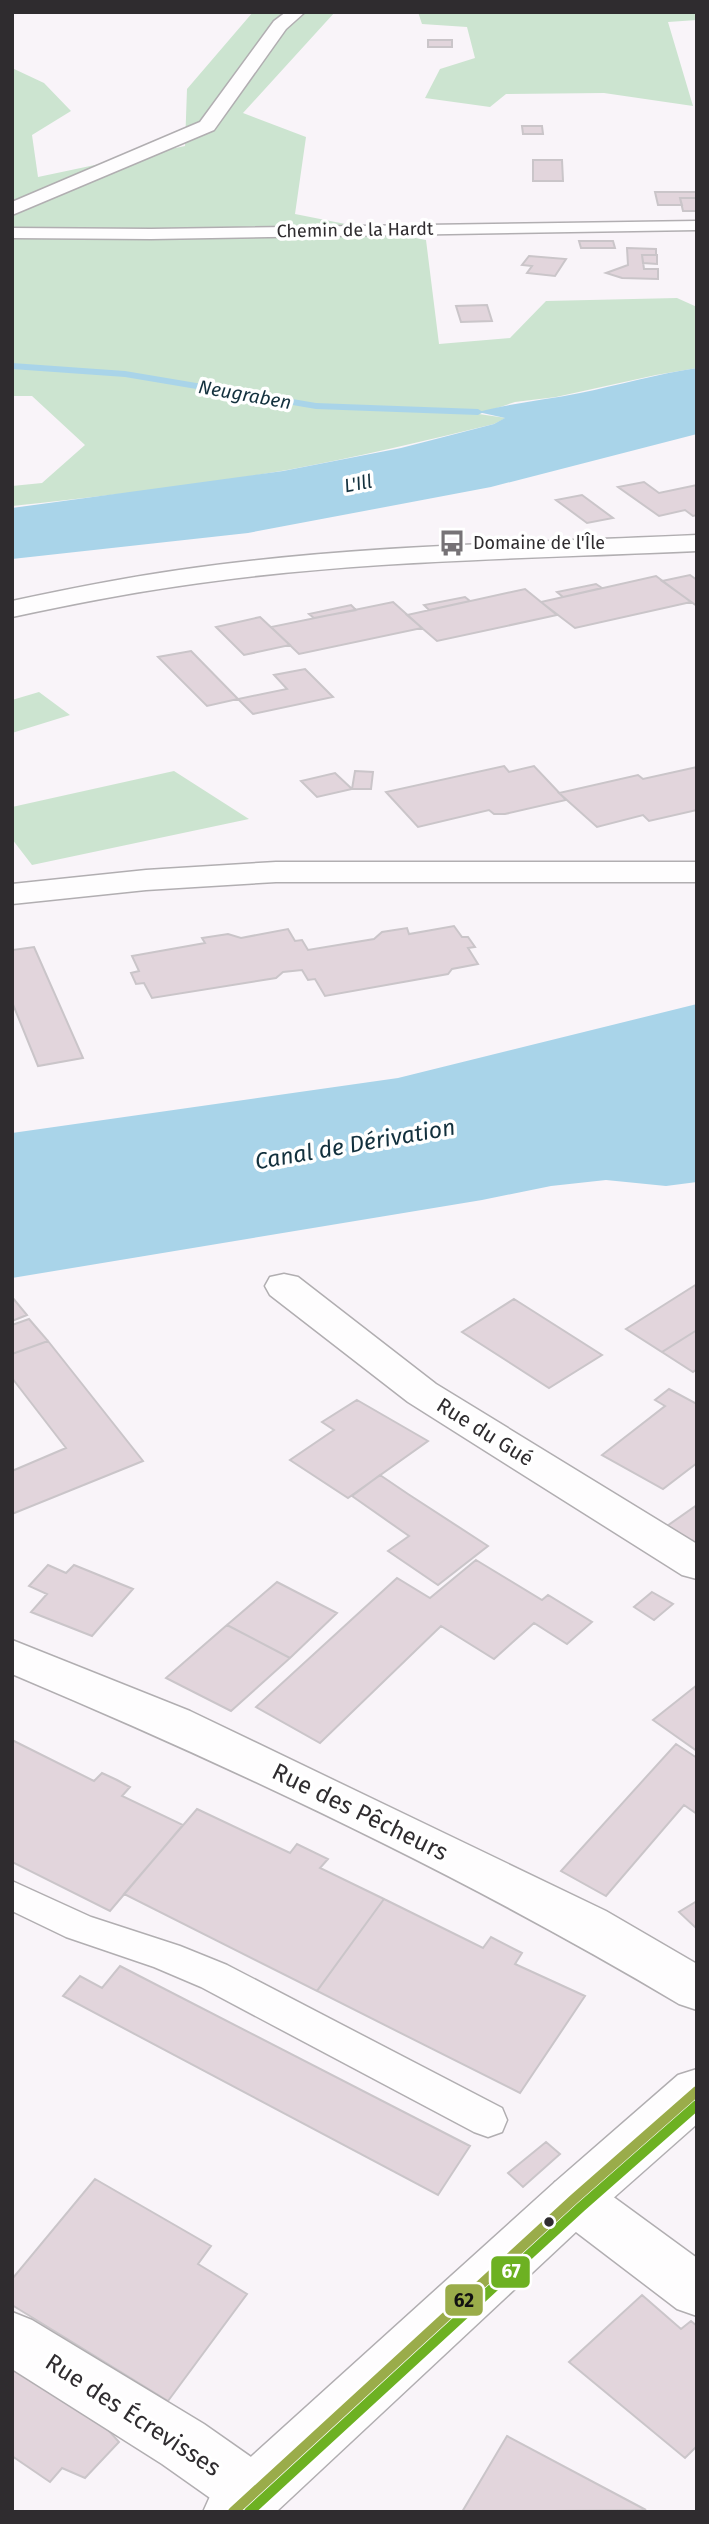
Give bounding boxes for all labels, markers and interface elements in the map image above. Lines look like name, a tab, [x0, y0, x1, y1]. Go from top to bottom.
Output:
street label: Chemin de la Hardt	[276, 218, 434, 242]
water label: Neugraben	[197, 375, 293, 414]
water label: L'Ill	[342, 470, 374, 497]
bus stop icon: Domaine de l'Île	[437, 528, 467, 558]
place label: Domaine de l'Île	[473, 532, 605, 554]
water label: Canal de Dérivation	[253, 1113, 457, 1175]
street label: Rue du Gué	[432, 1392, 538, 1472]
street label: Rue des Pêcheurs	[268, 1757, 452, 1867]
unlabelled marker	[542, 2215, 556, 2229]
line badge: 67	[490, 2255, 531, 2289]
text: 67	[501, 2260, 521, 2283]
line badge: 62	[444, 2283, 484, 2317]
text: 62	[454, 2289, 474, 2312]
street label: Rue des Écrevisses	[40, 2347, 226, 2482]

